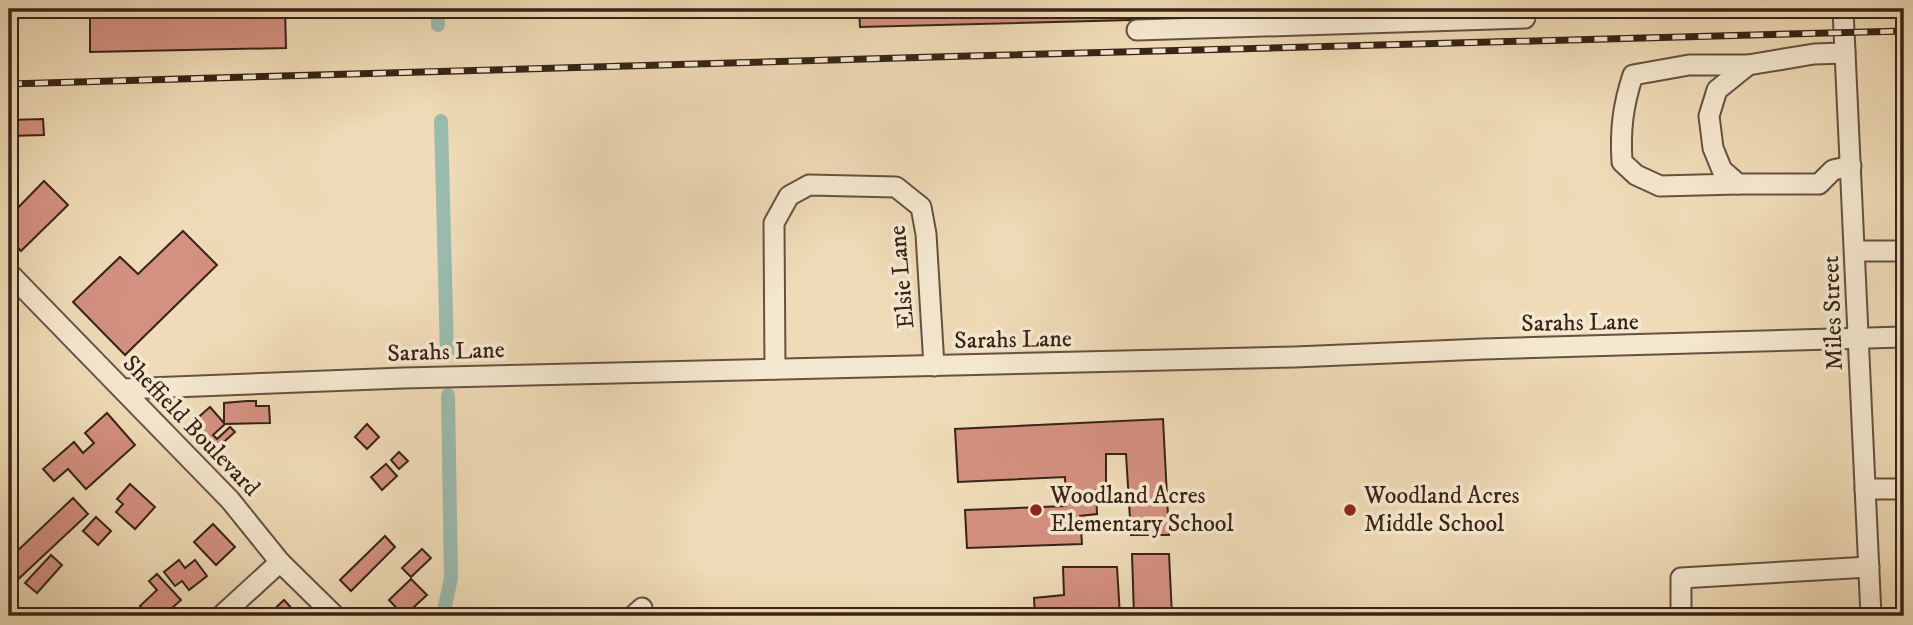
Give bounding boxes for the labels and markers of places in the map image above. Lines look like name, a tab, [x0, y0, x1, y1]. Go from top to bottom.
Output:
place label: Woodland Acres Elementary School	[1049, 481, 1234, 539]
place label: Woodland Acres Middle School	[1363, 481, 1520, 539]
marker: Woodland Acres Elementary School	[1028, 502, 1044, 518]
marker: Woodland Acres Middle School	[1342, 502, 1358, 518]

